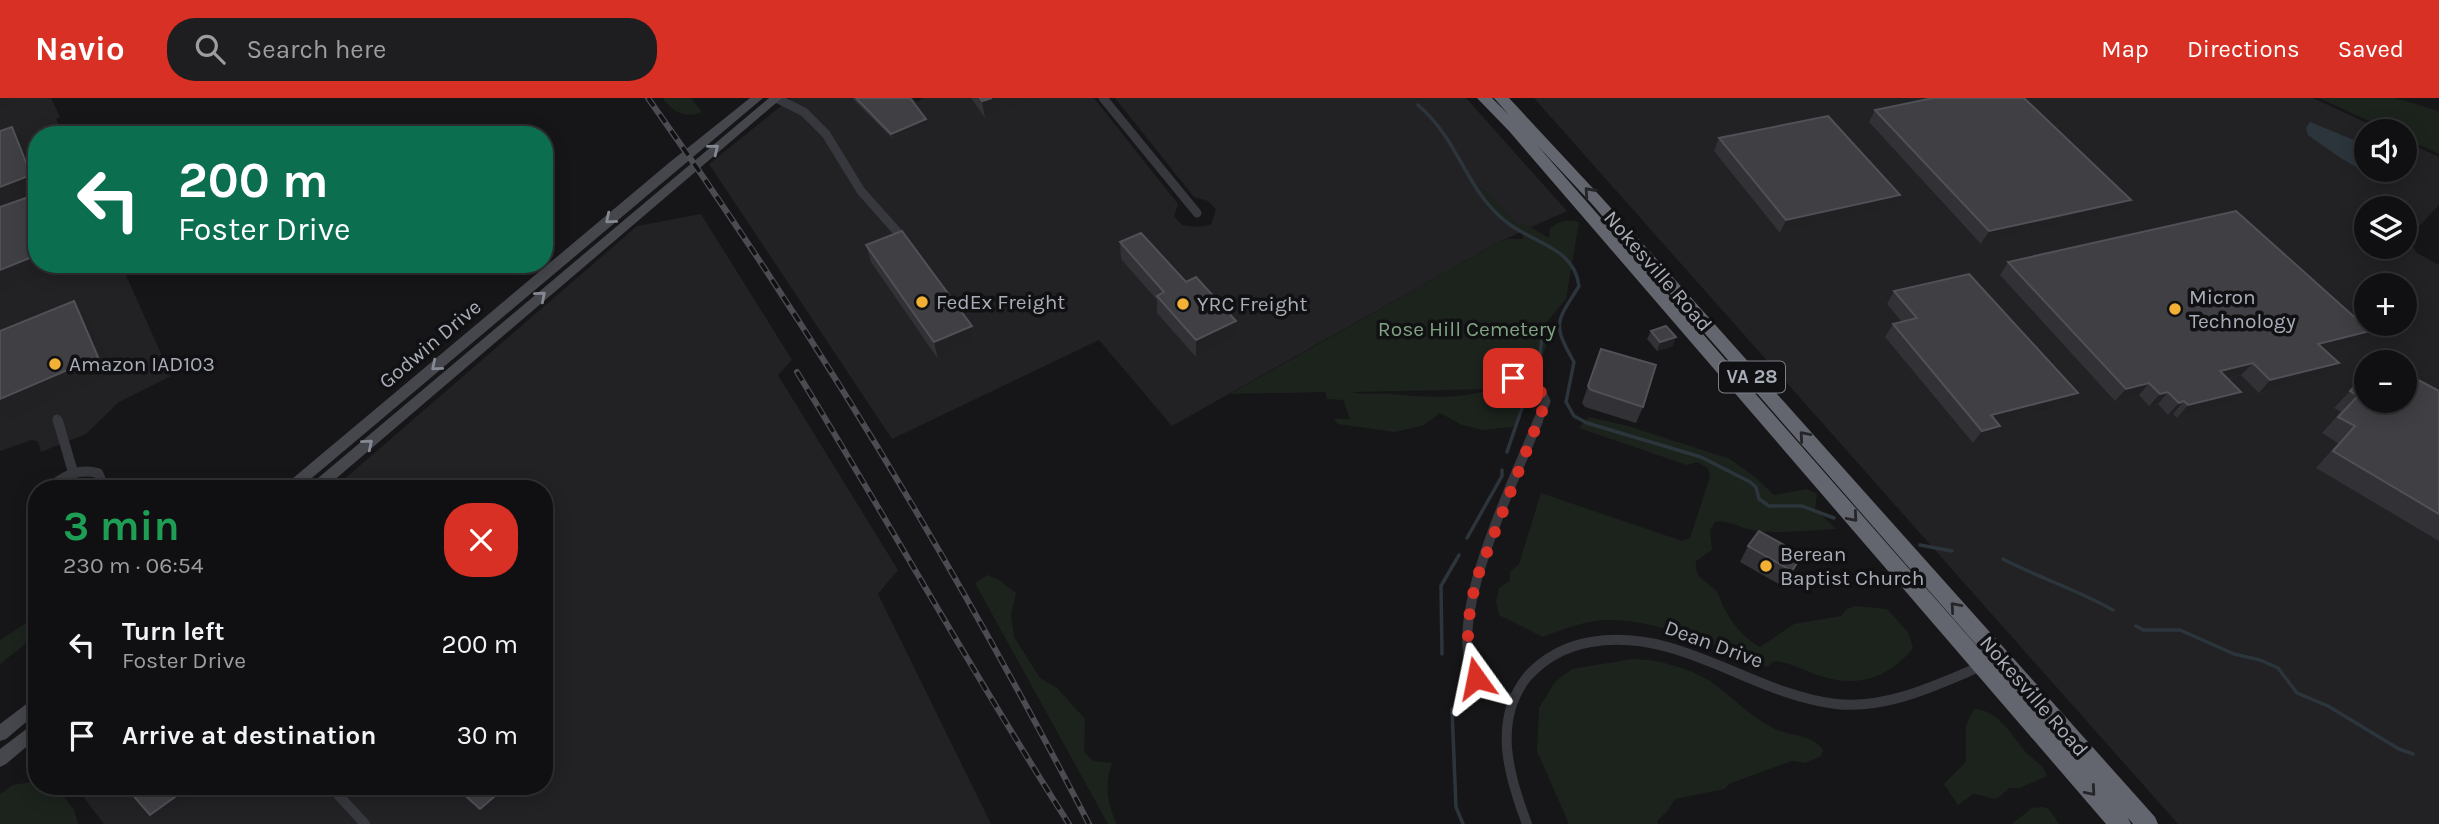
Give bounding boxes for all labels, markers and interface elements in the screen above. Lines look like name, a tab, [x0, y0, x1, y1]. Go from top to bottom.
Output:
search box	[167, 18, 657, 81]
text: Navio	[35, 30, 125, 68]
icon: search	[191, 30, 229, 68]
text: Search here	[247, 34, 386, 65]
text: Map	[2101, 35, 2149, 63]
text: Directions	[2187, 35, 2300, 63]
text: Saved	[2338, 35, 2404, 63]
map controls	[2354, 119, 2417, 413]
button: sound	[2354, 119, 2417, 182]
one-way arrow	[707, 144, 719, 157]
text: 200 m	[178, 152, 329, 209]
icon: left	[63, 154, 154, 245]
one-way arrow	[1585, 187, 1597, 200]
button: layers	[2354, 196, 2417, 259]
street label: Nokesville Road	[1599, 206, 1717, 336]
text: Foster Drive	[178, 211, 351, 248]
one-way arrow	[605, 211, 618, 223]
button: +	[2354, 273, 2417, 336]
place label: Micron Technology	[2189, 285, 2296, 333]
place label: FedEx Freight	[936, 290, 1065, 314]
one-way arrow	[533, 292, 546, 304]
place label: YRC Freight	[1197, 292, 1307, 316]
street label: Godwin Drive	[374, 294, 486, 394]
marker: FedEx Freight	[914, 294, 930, 310]
marker: YRC Freight	[1175, 296, 1191, 312]
marker: Micron Technology	[2167, 301, 2183, 317]
park label: Rose Hill Cemetery	[1378, 317, 1556, 341]
pin	[1483, 348, 1543, 408]
button: −	[2354, 350, 2417, 413]
place label: Amazon IAD103	[69, 352, 215, 376]
marker: Amazon IAD103	[47, 356, 63, 372]
one-way arrow	[431, 358, 444, 370]
icon: arrive	[1494, 359, 1532, 397]
road number: VA 28	[1719, 362, 1785, 392]
one-way arrow	[1800, 432, 1813, 445]
one-way arrow	[360, 440, 373, 452]
text: 3 min	[63, 501, 180, 551]
button: close	[444, 503, 518, 577]
one-way arrow	[1844, 509, 1857, 522]
place label: Berean Baptist Church	[1780, 542, 1924, 590]
text: 230 m · 06:54	[63, 552, 204, 579]
marker: Berean Baptist Church	[1758, 558, 1774, 574]
one-way arrow	[1951, 602, 1963, 615]
street label: Dean Drive	[1662, 615, 1766, 673]
text: Turn left	[122, 616, 224, 647]
icon: left	[63, 626, 101, 664]
text: 200 m	[442, 629, 518, 660]
street label: Nokesville Road	[1975, 631, 2093, 761]
position arrow	[1439, 641, 1513, 715]
text: Foster Drive	[122, 647, 246, 674]
icon: arrive	[63, 717, 101, 755]
text: Arrive at destination	[122, 720, 376, 751]
text: 30 m	[457, 720, 518, 751]
one-way arrow	[2083, 783, 2095, 796]

